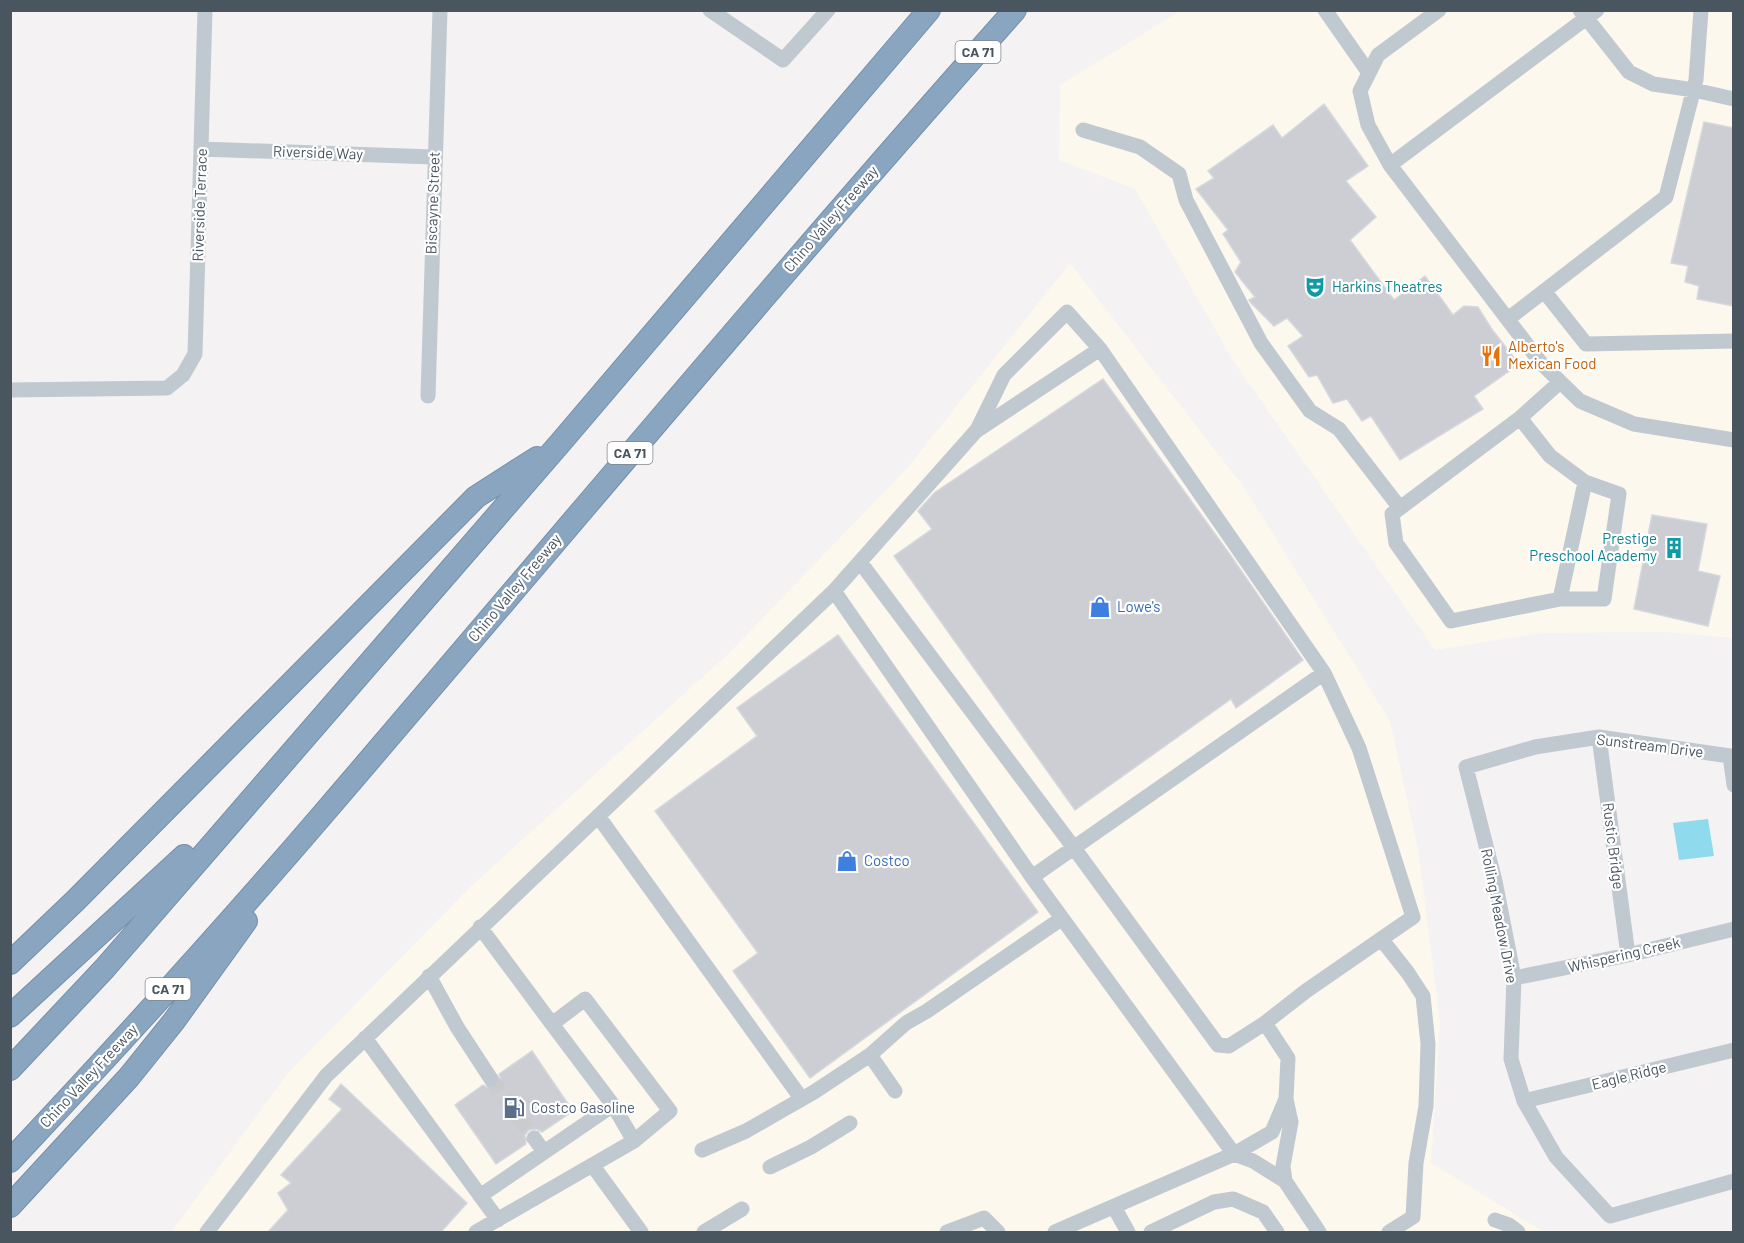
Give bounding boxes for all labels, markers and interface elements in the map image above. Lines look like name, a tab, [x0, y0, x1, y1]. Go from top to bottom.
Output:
road number: CA 71	[956, 41, 1000, 63]
street label: Riverside Way	[273, 141, 364, 163]
street label: Riverside Terrace	[188, 148, 210, 262]
street label: Biscayne Street	[421, 151, 443, 255]
street label: Chino Valley Freeway	[779, 161, 881, 275]
theatre icon: Harkins Theatres	[1303, 275, 1327, 299]
place label: Harkins Theatres	[1332, 277, 1443, 295]
place label: Alberto's Mexican Food	[1508, 337, 1597, 372]
restaurant icon: Alberto's Mexican Food	[1479, 344, 1503, 368]
road number: CA 71	[608, 442, 652, 464]
place label: Prestige Preschool Academy	[1529, 529, 1657, 564]
street label: Chino Valley Freeway	[464, 530, 565, 645]
building icon: Prestige Preschool Academy	[1662, 536, 1686, 560]
shop icon: Lowe's	[1088, 595, 1112, 619]
place label: Lowe's	[1117, 597, 1160, 615]
street label: Sunstream Drive	[1596, 730, 1704, 760]
street label: Rustic Bridge	[1600, 801, 1628, 890]
street label: Rolling Meadow Drive	[1478, 847, 1522, 985]
shop icon: Costco	[835, 849, 859, 873]
place label: Costco	[864, 851, 910, 869]
street label: Whispering Creek	[1566, 932, 1682, 976]
road number: CA 71	[146, 978, 190, 1000]
street label: Chino Valley Freeway	[36, 1020, 141, 1131]
street label: Eagle Ridge	[1589, 1057, 1668, 1093]
fuel station icon: Costco Gasoline	[502, 1096, 526, 1120]
place label: Costco Gasoline	[531, 1098, 635, 1116]

